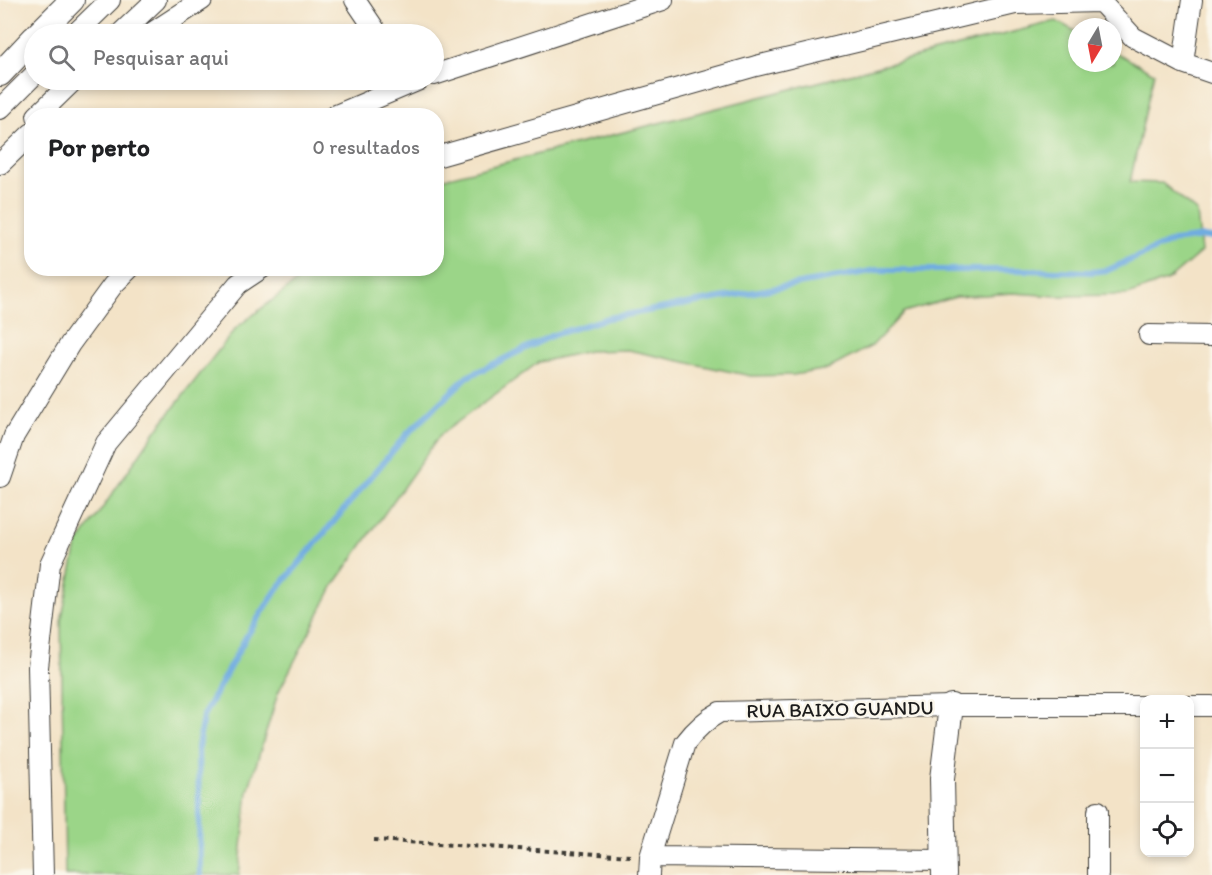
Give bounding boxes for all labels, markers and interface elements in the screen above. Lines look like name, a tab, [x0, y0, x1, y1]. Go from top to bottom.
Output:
north arrow	[1068, 18, 1122, 72]
search box	[24, 24, 444, 90]
icon: search	[45, 41, 78, 74]
text: Pesquisar aqui	[93, 44, 229, 71]
text: Por perto	[48, 131, 150, 163]
text: 0 resultados	[312, 135, 420, 159]
street label: RUA BAIXO GUANDU	[746, 695, 934, 723]
map controls	[1140, 695, 1194, 857]
button: +	[1140, 695, 1194, 749]
button: −	[1140, 749, 1194, 803]
button: locate	[1140, 803, 1194, 857]

